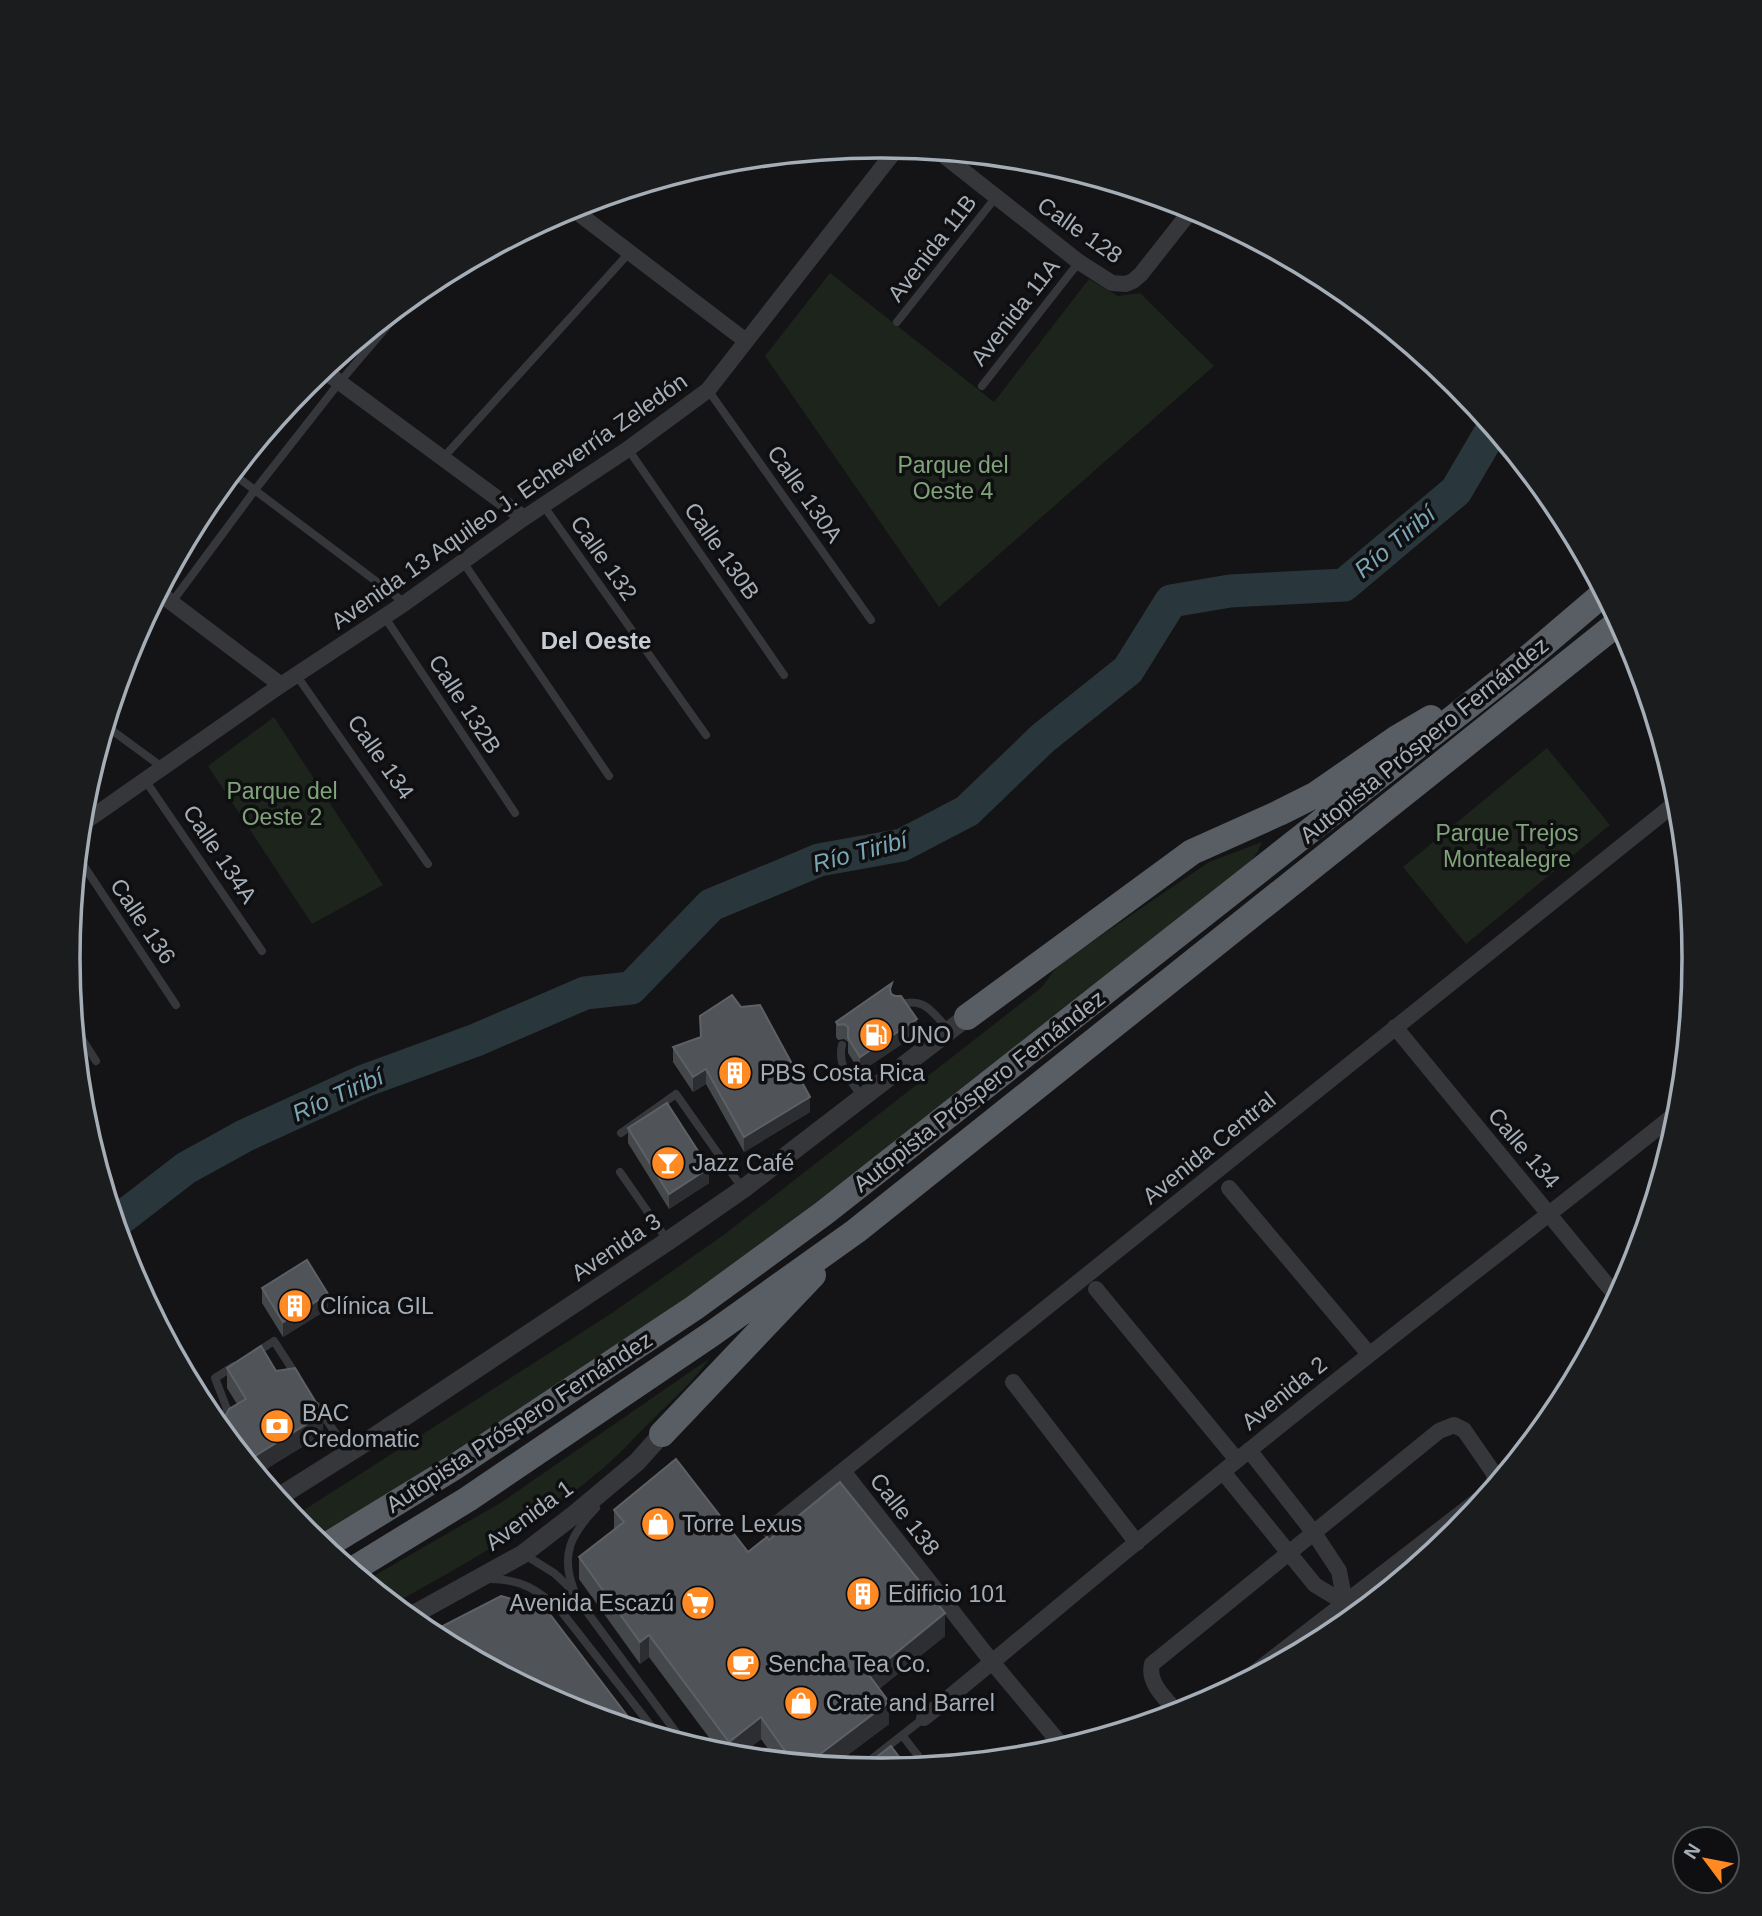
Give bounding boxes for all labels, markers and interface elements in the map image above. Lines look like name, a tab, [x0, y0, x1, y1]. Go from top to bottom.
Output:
street label: Avenida 11B	[882, 189, 982, 307]
street label: Calle 128	[1033, 191, 1127, 269]
street label: Avenida 11A	[965, 253, 1065, 371]
street label: Avenida 13 Aquileo J. Echeverría Zeledón	[326, 368, 692, 634]
street label: Calle 130A	[762, 440, 848, 548]
park label: Parque del Oeste 4	[897, 452, 1009, 504]
street label: Calle 130B	[679, 497, 765, 605]
water label: Río Tiribí	[1349, 499, 1442, 583]
street label: Calle 132	[565, 511, 643, 605]
district label: Del Oeste	[541, 627, 651, 654]
street label: Autopista Próspero Fernández	[1295, 632, 1553, 848]
street label: Calle 132B	[423, 650, 507, 758]
street label: Calle 134	[342, 710, 420, 804]
park label: Parque del Oeste 2	[226, 778, 338, 830]
street label: Calle 134A	[178, 800, 263, 908]
park label: Parque Trejos Montealegre	[1435, 820, 1579, 872]
water label: Río Tiribí	[809, 825, 913, 877]
street label: Calle 136	[105, 873, 181, 969]
street label: Autopista Próspero Fernández	[848, 985, 1110, 1197]
fuel station icon: UNO	[857, 1016, 895, 1054]
place label: UNO	[900, 1022, 951, 1048]
building icon: PBS Costa Rica	[716, 1054, 754, 1092]
place label: PBS Costa Rica	[760, 1060, 925, 1086]
water label: Río Tiribí	[288, 1062, 390, 1127]
street label: Avenida Central	[1137, 1087, 1281, 1209]
street label: Calle 134	[1483, 1102, 1565, 1194]
bar icon: Jazz Café	[649, 1144, 687, 1182]
place label: Jazz Café	[692, 1150, 794, 1176]
street label: Avenida 3	[566, 1208, 666, 1286]
building icon: Clínica GIL	[276, 1287, 314, 1325]
place label: Clínica GIL	[320, 1293, 434, 1319]
street label: Autopista Próspero Fernández	[381, 1326, 657, 1518]
street label: Avenida 2	[1236, 1351, 1332, 1435]
place label: BAC Credomatic	[302, 1400, 420, 1452]
bank icon: BAC Credomatic	[258, 1407, 296, 1445]
street label: Calle 138	[865, 1468, 945, 1560]
street label: Avenida 1	[480, 1475, 578, 1555]
shop icon: Torre Lexus	[639, 1505, 677, 1543]
place label: Torre Lexus	[682, 1511, 802, 1537]
building icon: Edificio 101	[844, 1575, 882, 1613]
place label: Edificio 101	[888, 1581, 1007, 1607]
supermarket icon: Avenida Escazú	[679, 1584, 717, 1622]
place label: Avenida Escazú	[509, 1590, 674, 1616]
cafe icon: Sencha Tea Co.	[724, 1645, 762, 1683]
place label: Sencha Tea Co.	[768, 1651, 931, 1677]
shop icon: Crate and Barrel	[782, 1684, 820, 1722]
place label: Crate and Barrel	[826, 1690, 995, 1716]
north arrow	[1671, 1825, 1741, 1895]
text: N	[1679, 1840, 1705, 1863]

